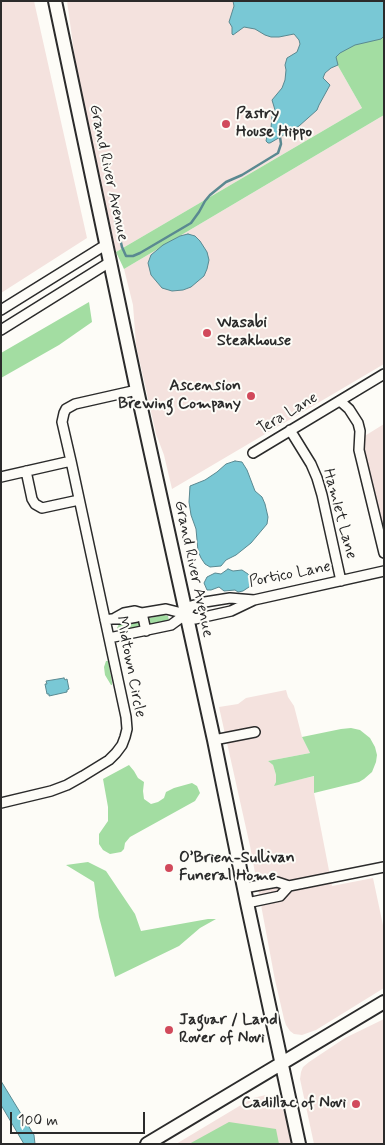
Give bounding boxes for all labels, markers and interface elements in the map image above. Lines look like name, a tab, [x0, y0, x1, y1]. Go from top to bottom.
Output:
street label: Grand River Avenue	[84, 103, 132, 243]
place label: Pastry House Hippo	[236, 105, 312, 143]
marker: Pastry House Hippo	[220, 118, 232, 130]
place label: Wasabi Steakhouse	[217, 314, 291, 352]
marker: Wasabi Steakhouse	[201, 327, 213, 339]
place label: Ascension Brewing Company	[118, 377, 241, 415]
street label: Tera Lane	[254, 389, 322, 439]
marker: Ascension Brewing Company	[245, 390, 257, 402]
street label: Hamlet Lane	[318, 467, 360, 561]
street label: Grand River Avenue	[169, 499, 217, 639]
street label: Portico Lane	[247, 558, 333, 592]
street label: Midtown Circle	[111, 615, 149, 719]
place label: O’Brien-Sullivan Funeral Home	[179, 849, 295, 887]
marker: O’Brien-Sullivan Funeral Home	[163, 862, 175, 874]
place label: Jaguar / Land Rover of Novi	[179, 1011, 278, 1049]
marker: Jaguar / Land Rover of Novi	[163, 1024, 175, 1036]
place label: Cadillac of Novi	[241, 1094, 346, 1114]
marker: Cadillac of Novi	[350, 1098, 362, 1110]
scale bar	[12, 1102, 148, 1134]
text: 100 m	[18, 1111, 58, 1131]

